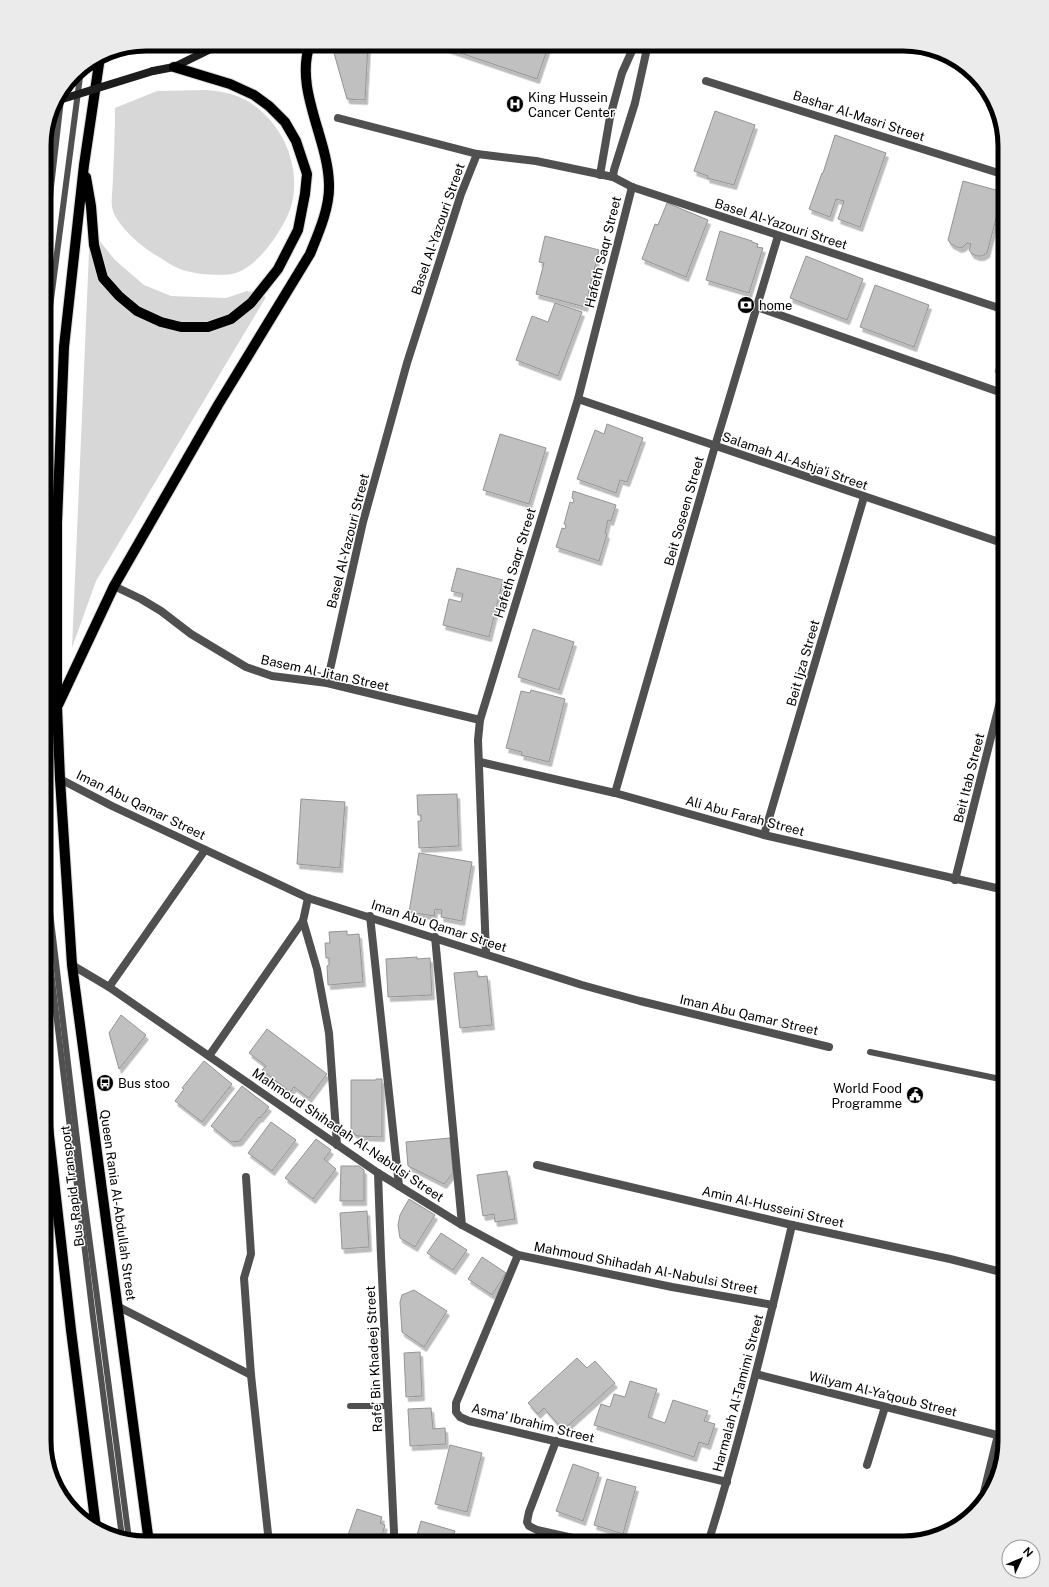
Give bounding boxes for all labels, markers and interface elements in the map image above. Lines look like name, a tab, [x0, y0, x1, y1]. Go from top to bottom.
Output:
street label: Bashar Al-Masri Street	[791, 88, 927, 144]
place label: King Hussein Cancer Center	[528, 90, 615, 120]
hospital icon: King Hussein Cancer Center	[505, 94, 525, 114]
street label: Basel Al-Yazouri Street	[408, 161, 468, 297]
street label: Hafeth Saqr Street	[582, 195, 624, 309]
street label: Basel Al-Yazouri Street	[713, 195, 849, 253]
bank icon: home	[736, 295, 756, 315]
place label: home	[759, 298, 792, 313]
street label: Salamah Al-Ashja'i Street	[720, 429, 870, 493]
street label: Beit Soseen Street	[661, 454, 707, 568]
street label: Basel Al-Yazouri Street	[324, 472, 372, 610]
street label: Hafeth Saqr Street	[491, 506, 539, 620]
street label: Beit Ijza Street	[783, 618, 823, 708]
street label: Basem Al-Jitan Street	[259, 652, 391, 694]
street label: Beit Itab Street	[951, 731, 987, 825]
street label: Iman Abu Qamar Street	[74, 767, 208, 843]
street label: Ali Abu Farah Street	[684, 793, 806, 839]
street label: Iman Abu Qamar Street	[369, 897, 509, 955]
street label: Iman Abu Qamar Street	[678, 992, 820, 1038]
street label: Mahmoud Shihadah Al-Nabulsi Street	[249, 1065, 447, 1205]
bus stop icon: Bus stoo	[95, 1073, 115, 1093]
place label: Bus stoo	[118, 1076, 170, 1091]
place label: World Food Programme	[831, 1081, 902, 1111]
public building icon: World Food Programme	[905, 1085, 925, 1105]
street label: Queen Rania Al-Abdullah Street	[97, 1108, 139, 1302]
street label: Bus Rapid Transport	[57, 1125, 87, 1247]
street label: Amin Al-Husseini Street	[700, 1183, 846, 1231]
street label: Mahmoud Shihadah Al-Nabulsi Street	[533, 1239, 759, 1297]
street label: Rafe’ Bin Khadeej Street	[363, 1285, 385, 1433]
street label: Harmalah Al-Tamimi Street	[710, 1312, 766, 1474]
street label: Wilyam Al-Ya’qoub Street	[807, 1368, 959, 1420]
street label: Asma’ Ibrahim Street	[470, 1400, 596, 1446]
north arrow	[1001, 1539, 1041, 1579]
text: N	[1021, 1545, 1035, 1559]

